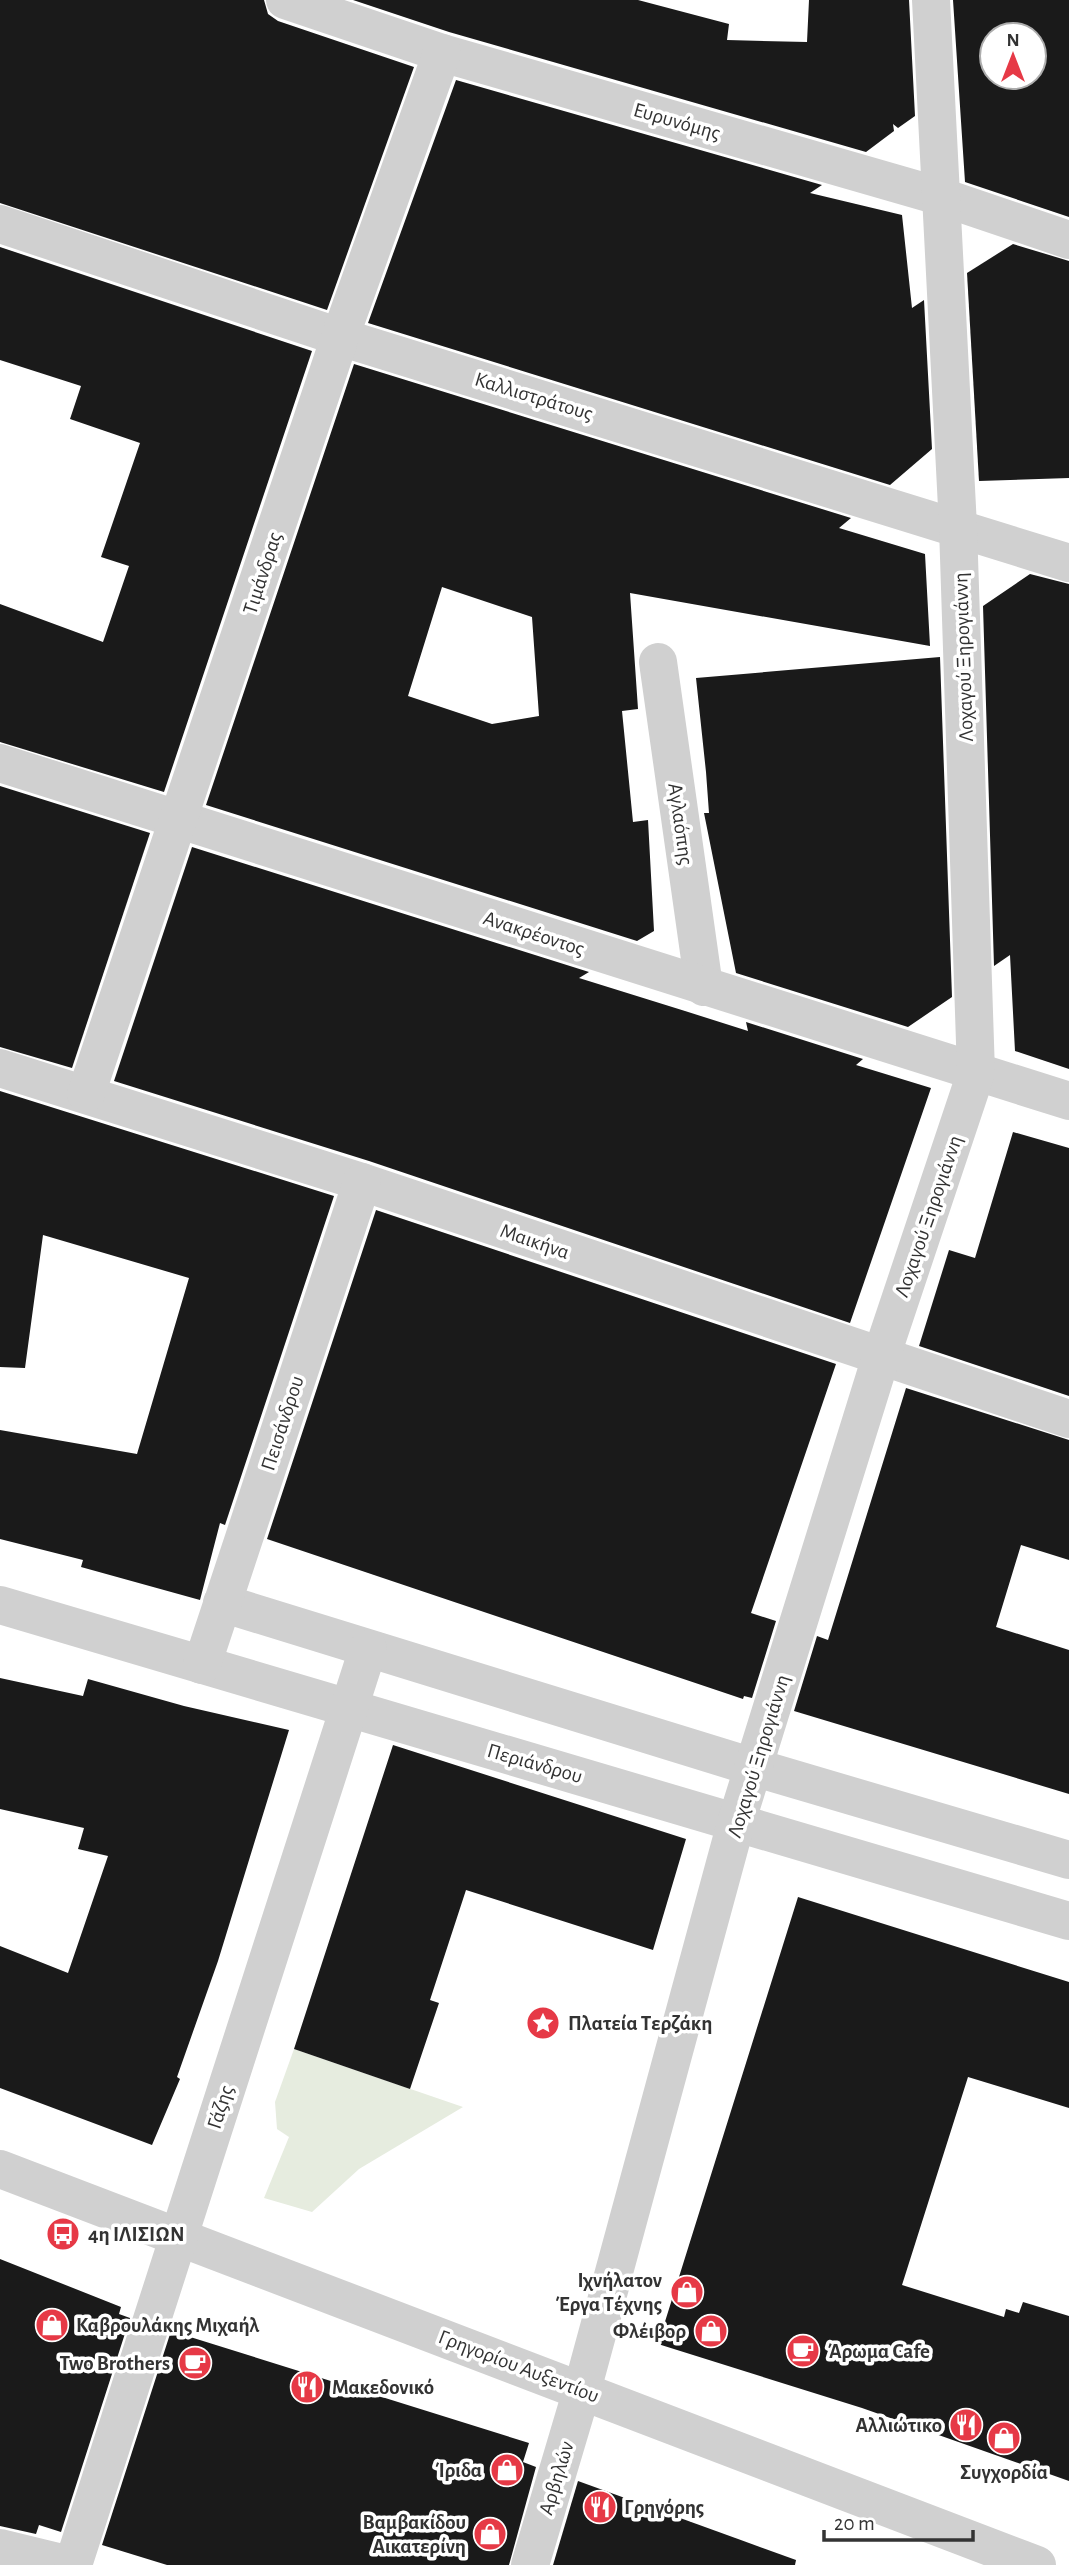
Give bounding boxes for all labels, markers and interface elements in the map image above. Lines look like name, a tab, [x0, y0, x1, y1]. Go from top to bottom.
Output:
north arrow	[978, 21, 1048, 91]
text: N	[1006, 31, 1020, 50]
street label: Ευρυνόμης	[631, 99, 723, 144]
street label: Καλλιστράτους	[472, 369, 595, 424]
street label: Τιμάνδρας	[239, 529, 286, 617]
street label: Λοχαγού Ξηρογιάννη	[950, 572, 977, 742]
street label: Αγλαόπης	[664, 782, 697, 866]
street label: Ανακρέοντος	[481, 907, 587, 960]
street label: Λοχαγού Ξηρογιάννη	[891, 1133, 966, 1300]
street label: Μαικήνα	[497, 1220, 572, 1263]
street label: Πεισάνδρου	[257, 1373, 308, 1473]
street label: Λοχαγού Ξηρογιάννη	[724, 1672, 793, 1840]
street label: Περιάνδρου	[485, 1740, 585, 1787]
place icon: Πλατεία Τερζάκη	[524, 2004, 562, 2042]
place label: Πλατεία Τερζάκη	[568, 2013, 712, 2034]
street label: Γάζης	[204, 2083, 237, 2131]
bus stop icon: 4η ΙΛΙΣΙΩΝ	[44, 2215, 82, 2253]
place label: 4η ΙΛΙΣΙΩΝ	[88, 2224, 185, 2245]
place label: Ιχνήλατον Έργα Τέχνης	[556, 2270, 662, 2315]
shop icon: Ιχνήλατον Έργα Τέχνης	[668, 2273, 706, 2311]
shop icon: Καβρουλάκης Μιχαήλ	[33, 2306, 71, 2344]
shop icon: Φλέιβορ	[692, 2312, 730, 2350]
place label: Καβρουλάκης Μιχαήλ	[76, 2315, 260, 2336]
place label: Φλέιβορ	[613, 2321, 686, 2342]
street label: Γρηγορίου Αυξεντίου	[435, 2326, 602, 2408]
cafe icon: Άρωμα Cafe	[784, 2332, 822, 2370]
place label: Άρωμα Cafe	[828, 2341, 930, 2362]
cafe icon: Two Brothers	[176, 2344, 214, 2382]
place label: Two Brothers	[60, 2353, 170, 2374]
restaurant icon: Μακεδονικό	[288, 2368, 326, 2406]
place label: Μακεδονικό	[332, 2377, 434, 2398]
restaurant icon: Αλλιώτικο	[947, 2406, 985, 2444]
place label: Αλλιώτικο	[856, 2415, 942, 2436]
shop icon: Συγχορδία	[985, 2419, 1023, 2457]
street label: Αρβηλών	[535, 2439, 578, 2518]
shop icon: Ίριδα	[488, 2451, 526, 2489]
place label: Ίριδα	[435, 2460, 482, 2481]
place label: Συγχορδία	[960, 2462, 1048, 2483]
restaurant icon: Γρηγόρης	[581, 2488, 619, 2526]
place label: Γρηγόρης	[624, 2497, 704, 2518]
scale bar	[824, 2498, 973, 2542]
place label: Βαμβακίδου Αικατερίνη	[363, 2512, 466, 2557]
text: 20 m	[834, 2513, 875, 2534]
shop icon: Βαμβακίδου Αικατερίνη	[471, 2515, 509, 2553]

